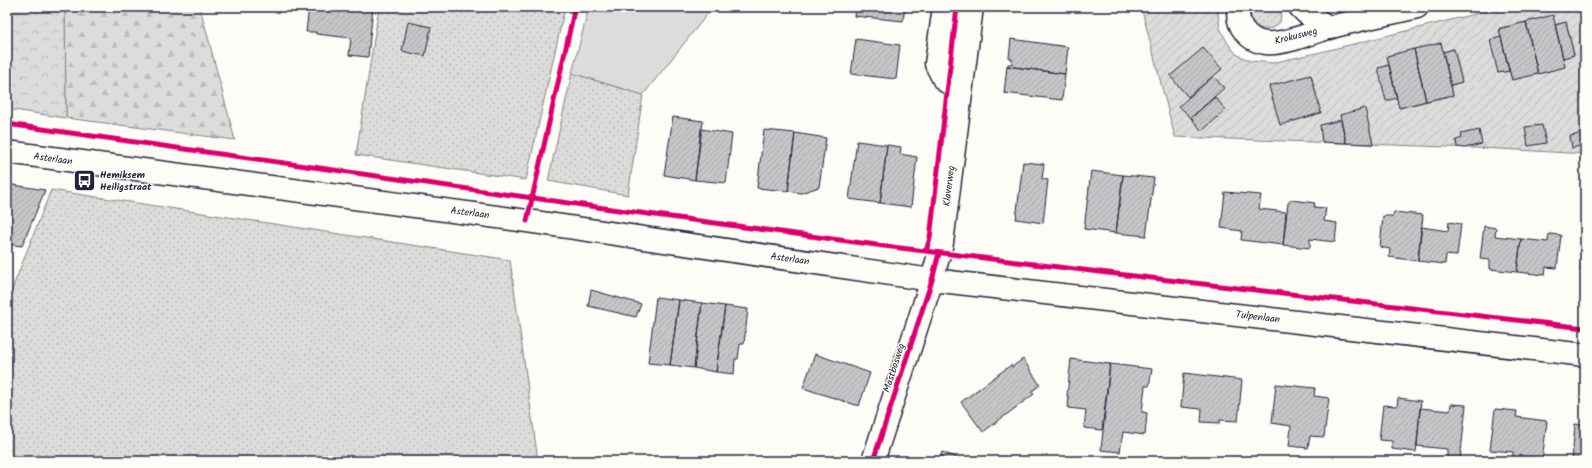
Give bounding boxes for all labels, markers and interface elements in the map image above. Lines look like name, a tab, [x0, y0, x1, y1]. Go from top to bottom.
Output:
street label: Krokusweg	[1273, 23, 1319, 49]
street label: Asterlaan	[32, 148, 74, 170]
street label: Klaverweg	[939, 164, 959, 207]
place label: Hemiksem Heiligstraat	[100, 167, 152, 195]
bus stop icon: Hemiksem Heiligstraat	[71, 168, 97, 194]
street label: Asterlaan	[450, 203, 490, 223]
street label: Asterlaan	[769, 248, 811, 270]
street label: Tulpenlaan	[1235, 306, 1281, 328]
street label: Mastbosweg	[879, 341, 910, 395]

